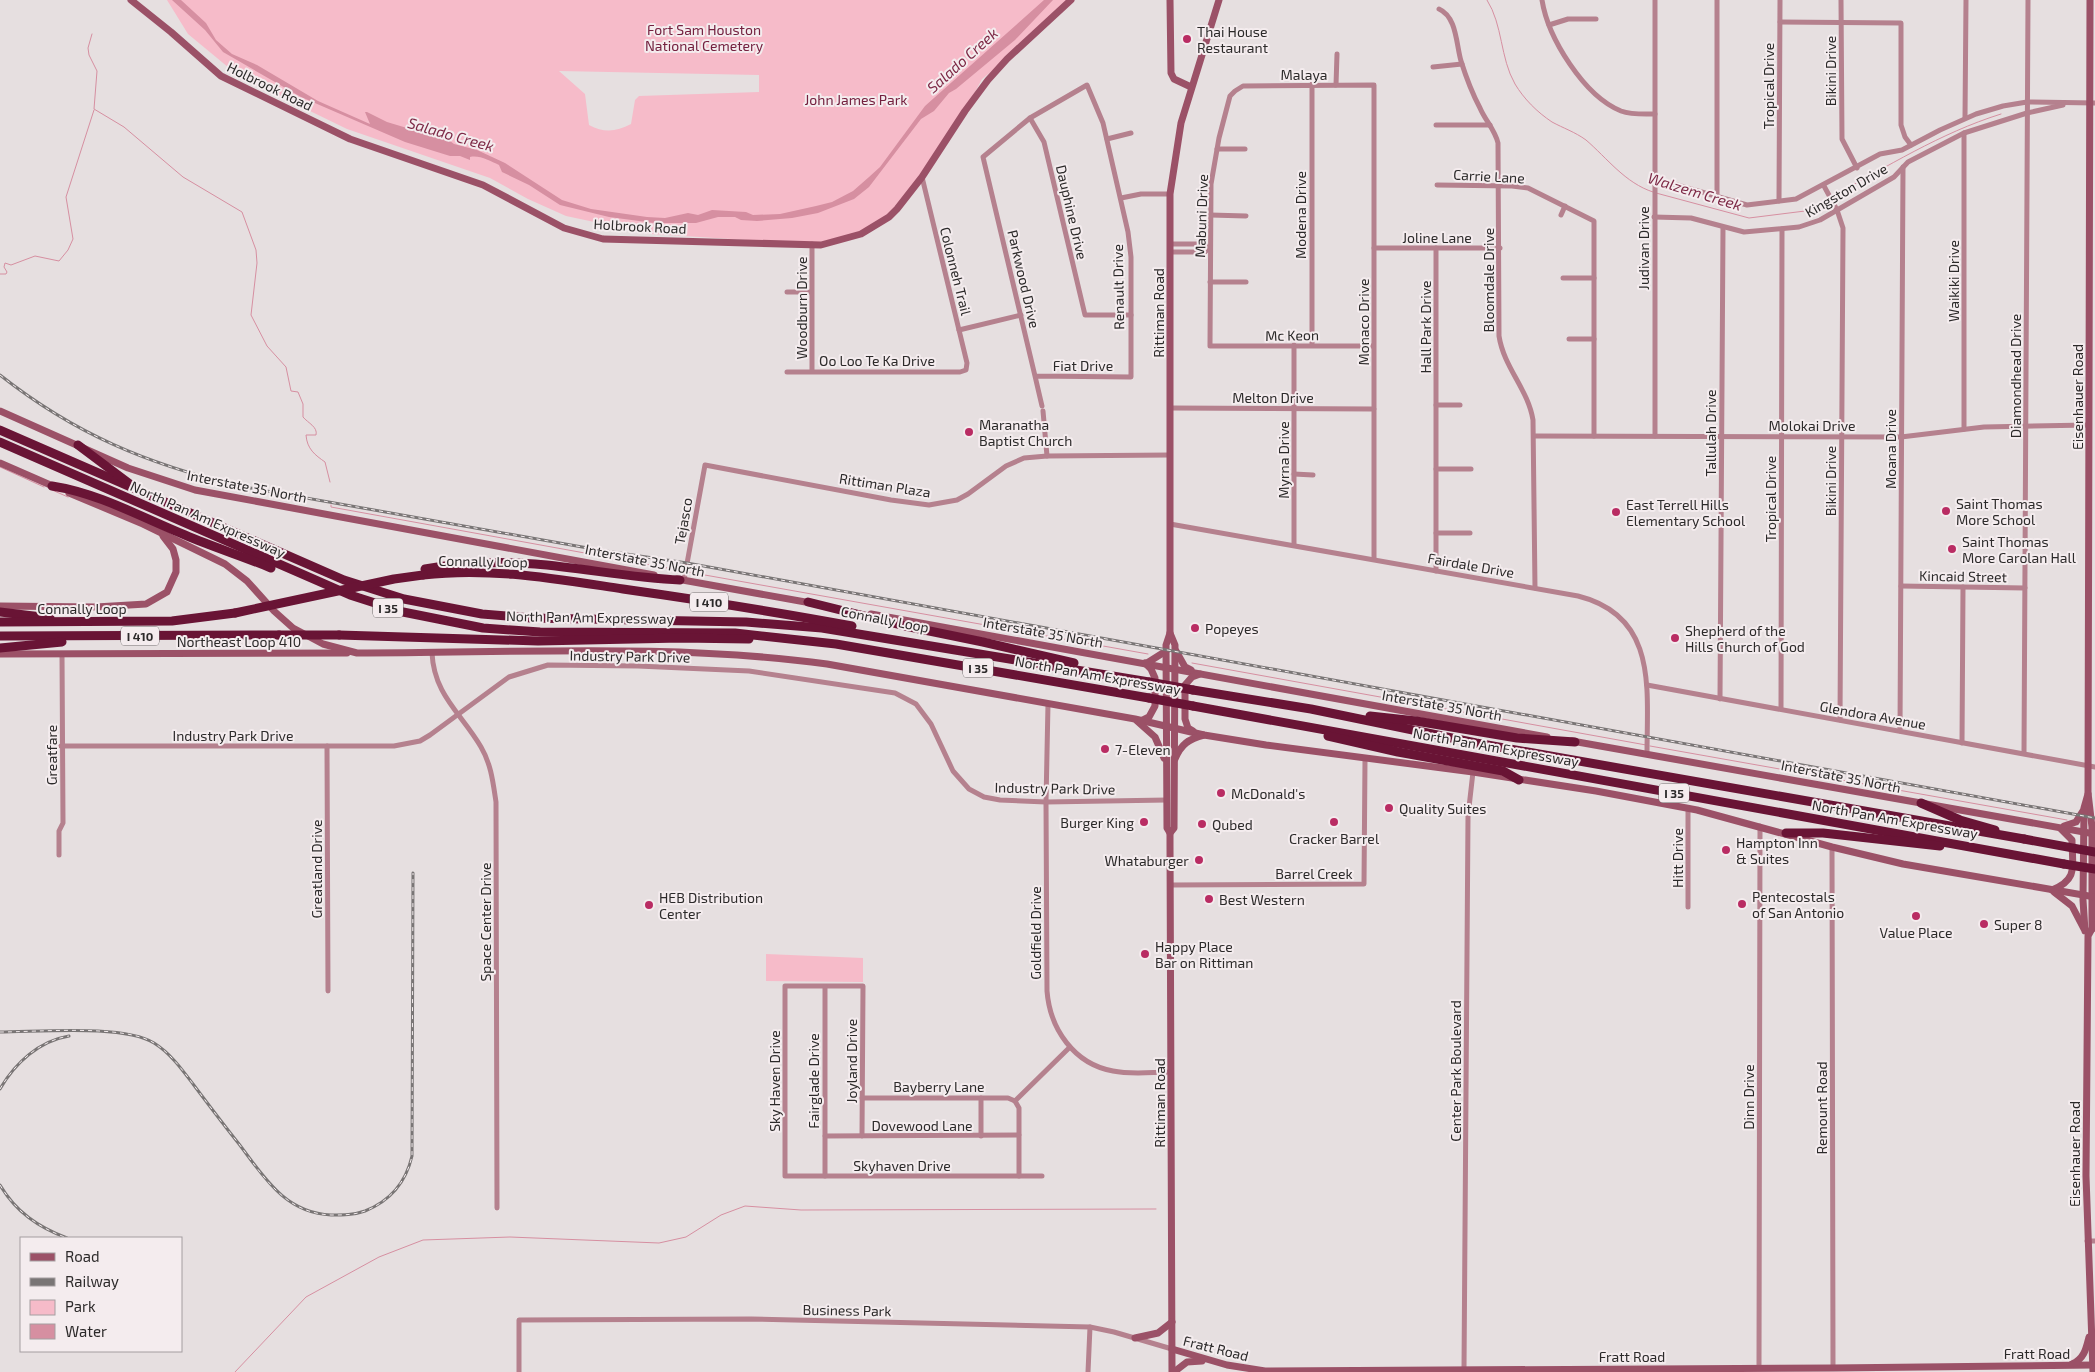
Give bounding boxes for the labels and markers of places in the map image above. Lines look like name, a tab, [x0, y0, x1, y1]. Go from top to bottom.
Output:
place label: Thai House Restaurant	[1197, 23, 1268, 56]
marker: Thai House Restaurant	[1181, 33, 1193, 45]
place label: Maranatha Baptist Church	[979, 416, 1072, 449]
marker: Maranatha Baptist Church	[963, 426, 975, 438]
place label: Saint Thomas More School	[1956, 495, 2043, 528]
place label: East Terrell Hills Elementary School	[1626, 496, 1746, 529]
marker: Saint Thomas More School	[1940, 505, 1952, 517]
marker: East Terrell Hills Elementary School	[1610, 506, 1622, 518]
place label: Saint Thomas More Carolan Hall	[1962, 533, 2077, 566]
marker: Saint Thomas More Carolan Hall	[1946, 543, 1958, 555]
place label: Popeyes	[1205, 620, 1259, 637]
marker: Popeyes	[1189, 622, 1201, 634]
place label: Shepherd of the Hills Church of God	[1685, 622, 1805, 655]
marker: Shepherd of the Hills Church of God	[1669, 632, 1681, 644]
place label: 7-Eleven	[1115, 741, 1171, 758]
marker: 7-Eleven	[1099, 743, 1111, 755]
place label: McDonald's	[1231, 785, 1305, 802]
marker: McDonald's	[1215, 787, 1227, 799]
place label: Quality Suites	[1399, 800, 1487, 817]
marker: Quality Suites	[1383, 802, 1395, 814]
place label: Burger King	[1060, 814, 1134, 831]
marker: Burger King	[1138, 816, 1150, 828]
place label: Qubed	[1212, 816, 1253, 833]
marker: Cracker Barrel	[1328, 816, 1340, 828]
marker: Qubed	[1196, 818, 1208, 830]
place label: Cracker Barrel	[1289, 830, 1380, 847]
place label: Hampton Inn & Suites	[1736, 834, 1818, 867]
marker: Hampton Inn & Suites	[1720, 844, 1732, 856]
place label: Whataburger	[1104, 852, 1189, 869]
marker: Whataburger	[1193, 854, 1205, 866]
place label: Pentecostals of San Antonio	[1752, 888, 1844, 921]
place label: HEB Distribution Center	[659, 889, 763, 922]
place label: Best Western	[1219, 891, 1305, 908]
marker: Best Western	[1203, 893, 1215, 905]
marker: Pentecostals of San Antonio	[1736, 898, 1748, 910]
marker: HEB Distribution Center	[643, 899, 655, 911]
marker: Value Place	[1910, 910, 1922, 922]
place label: Super 8	[1994, 916, 2042, 933]
marker: Super 8	[1978, 918, 1990, 930]
place label: Value Place	[1880, 924, 1952, 941]
place label: Happy Place Bar on Rittiman	[1155, 938, 1253, 971]
marker: Happy Place Bar on Rittiman	[1139, 948, 1151, 960]

